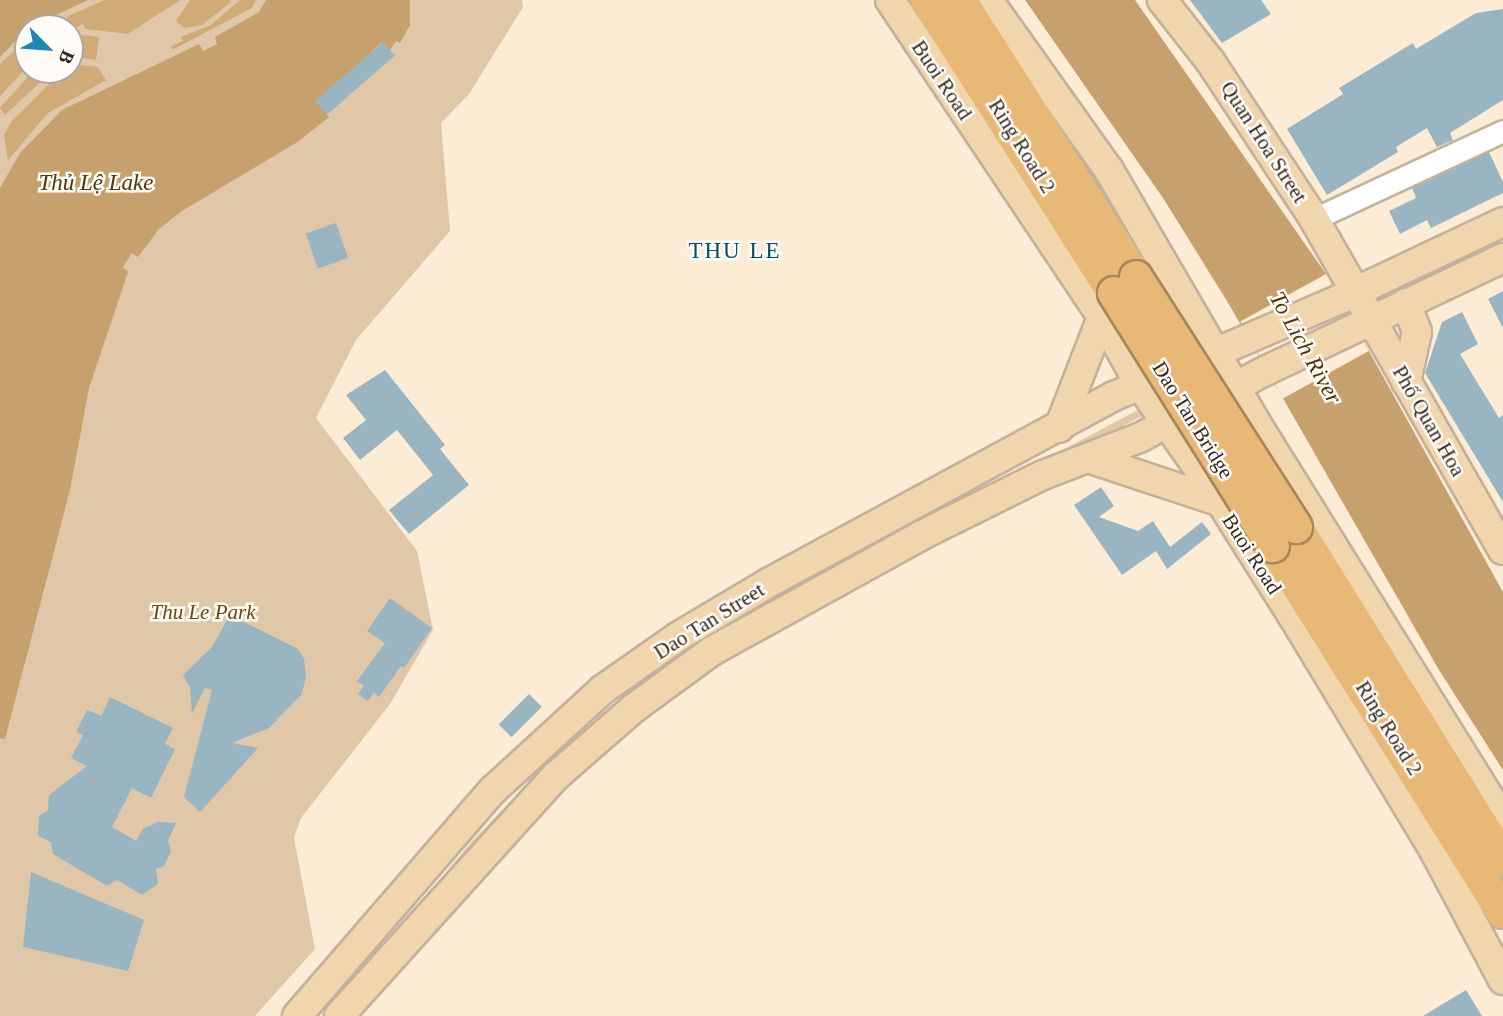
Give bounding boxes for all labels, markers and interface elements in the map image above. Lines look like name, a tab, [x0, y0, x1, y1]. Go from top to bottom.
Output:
north arrow	[14, 14, 84, 84]
street label: Buoi Road	[904, 32, 980, 128]
text: B	[54, 47, 79, 67]
street label: Quan Hoa Street	[1210, 68, 1318, 216]
street label: Ring Road 2	[981, 91, 1063, 201]
water label: Thủ Lệ Lake	[32, 169, 160, 197]
district label: THU LE	[691, 237, 779, 265]
water label: To Lich River	[1260, 282, 1350, 414]
street label: Dao Tan Bridge	[1143, 351, 1243, 489]
street label: Phố Quan Hoa	[1383, 354, 1475, 488]
street label: Buoi Road	[1214, 505, 1290, 603]
street label: Dao Tan Street	[642, 573, 776, 669]
park label: Thu Le Park	[146, 599, 260, 625]
street label: Ring Road 2	[1348, 673, 1430, 783]

